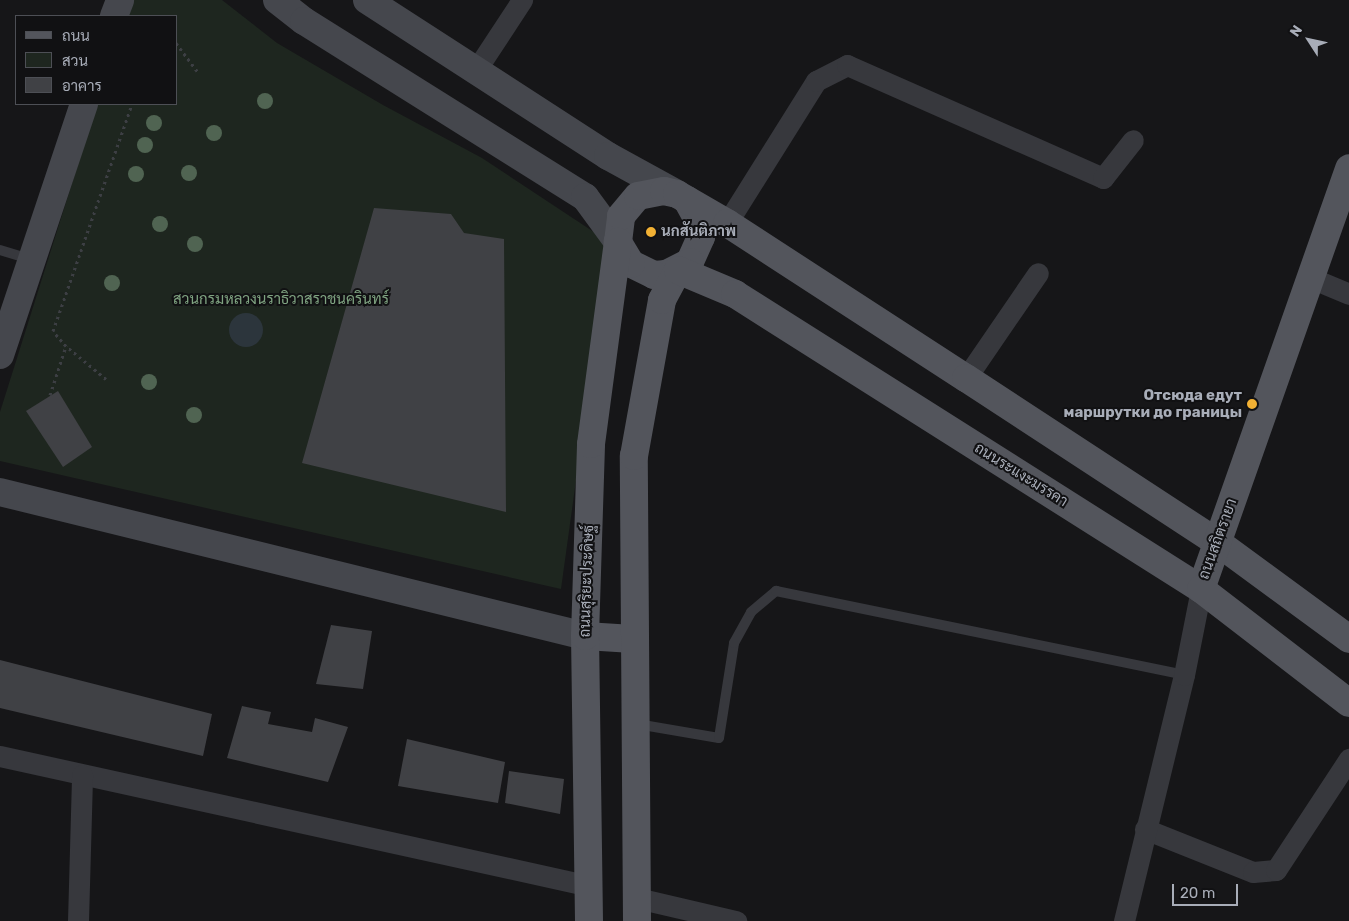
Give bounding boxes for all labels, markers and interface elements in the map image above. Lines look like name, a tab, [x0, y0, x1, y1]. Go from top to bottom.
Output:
legend	[15, 15, 178, 105]
north arrow	[1284, 15, 1334, 65]
text: N	[1286, 22, 1306, 40]
text: ถนน	[62, 27, 90, 45]
text: สวน	[62, 52, 88, 70]
text: อาคาร	[62, 77, 102, 95]
place label: นกสันติภาพ	[661, 223, 736, 241]
marker: นกสันติภาพ	[645, 226, 657, 238]
park label: สวนกรมหลวงนราธิวาสราชนครินทร์	[173, 291, 389, 309]
place label: Отсюда едут маршрутки до границы	[1064, 386, 1242, 421]
marker: Отсюда едут маршрутки до границы	[1246, 398, 1258, 410]
street label: ถนนระแงะมรรคา	[971, 439, 1071, 511]
street label: ถนนสถิตรายา	[1195, 496, 1241, 582]
street label: ถนนสุริยะประดิษฐ์	[576, 524, 598, 638]
scale bar	[1174, 874, 1240, 906]
text: 20 m	[1180, 884, 1215, 902]

